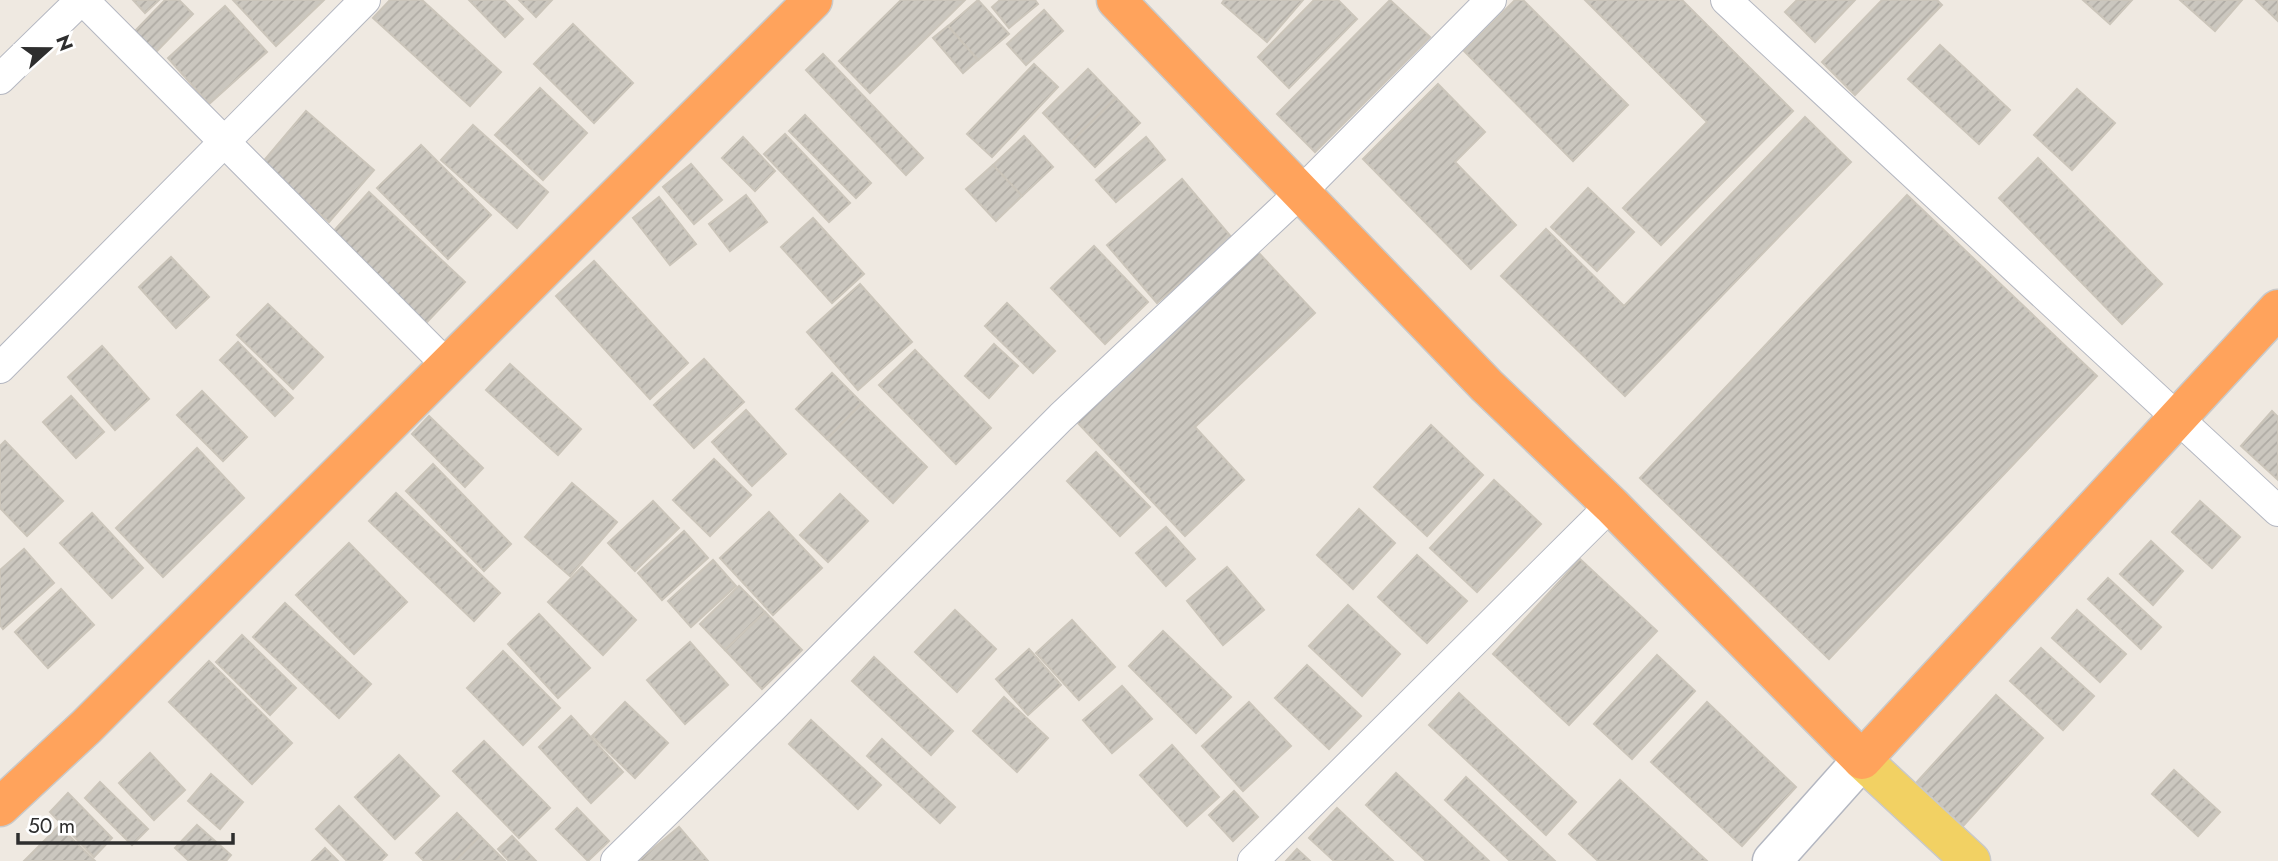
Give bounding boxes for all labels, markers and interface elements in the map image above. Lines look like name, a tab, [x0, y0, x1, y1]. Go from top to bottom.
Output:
north arrow	[14, 14, 84, 84]
text: N	[49, 31, 80, 55]
scale bar	[18, 802, 233, 846]
text: 50 m	[28, 811, 75, 841]

